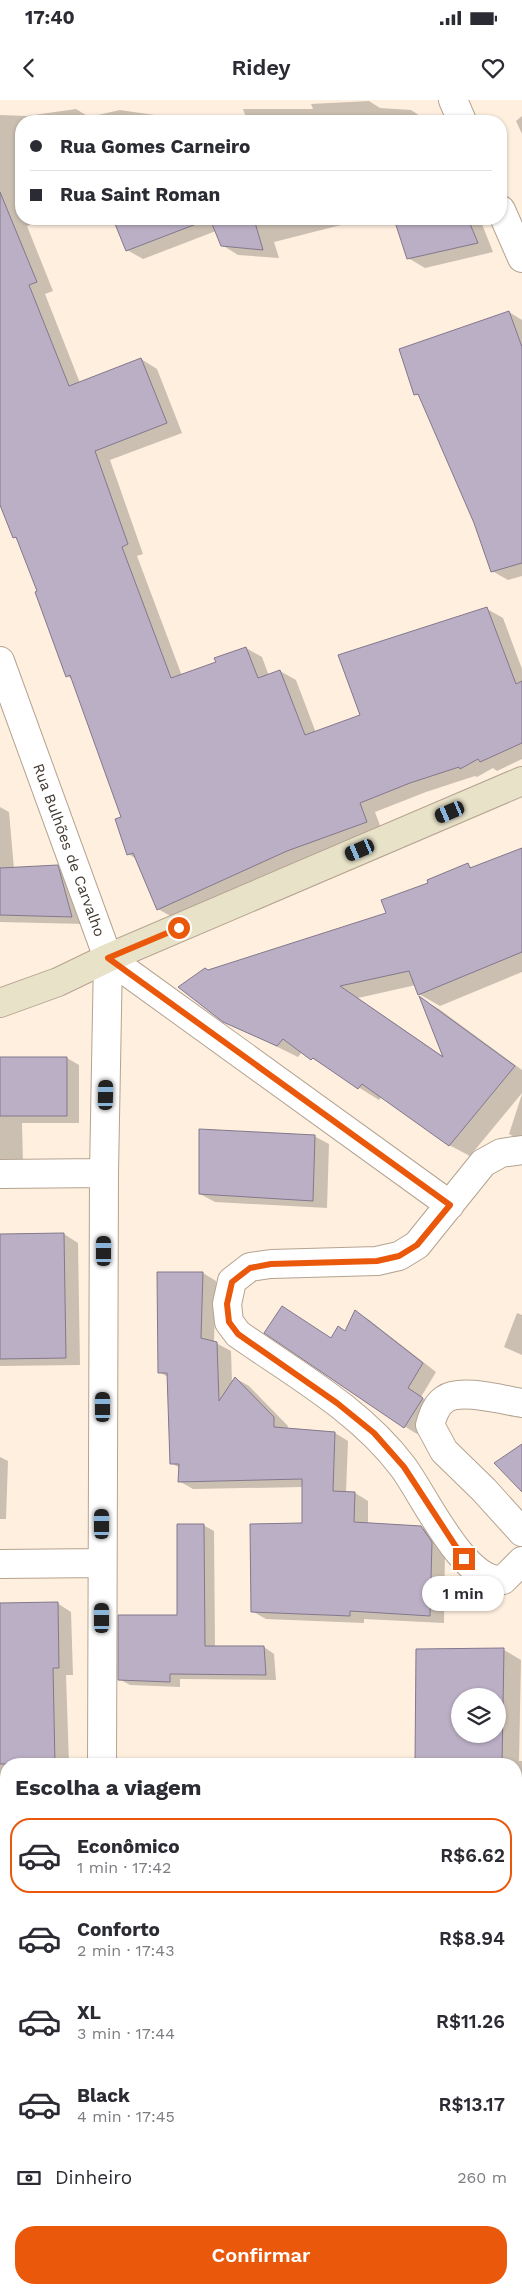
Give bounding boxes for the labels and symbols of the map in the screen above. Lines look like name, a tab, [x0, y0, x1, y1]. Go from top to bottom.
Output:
street label: Rua Bulhões de Carvalho	[29, 761, 109, 939]
car	[433, 799, 466, 825]
car	[343, 837, 376, 863]
route start	[168, 917, 190, 939]
car	[98, 1080, 113, 1110]
car	[96, 1236, 111, 1266]
car	[95, 1392, 110, 1422]
car	[94, 1509, 109, 1539]
route end	[453, 1548, 475, 1570]
callout: 1 min	[423, 1576, 505, 1612]
car	[94, 1603, 109, 1633]

